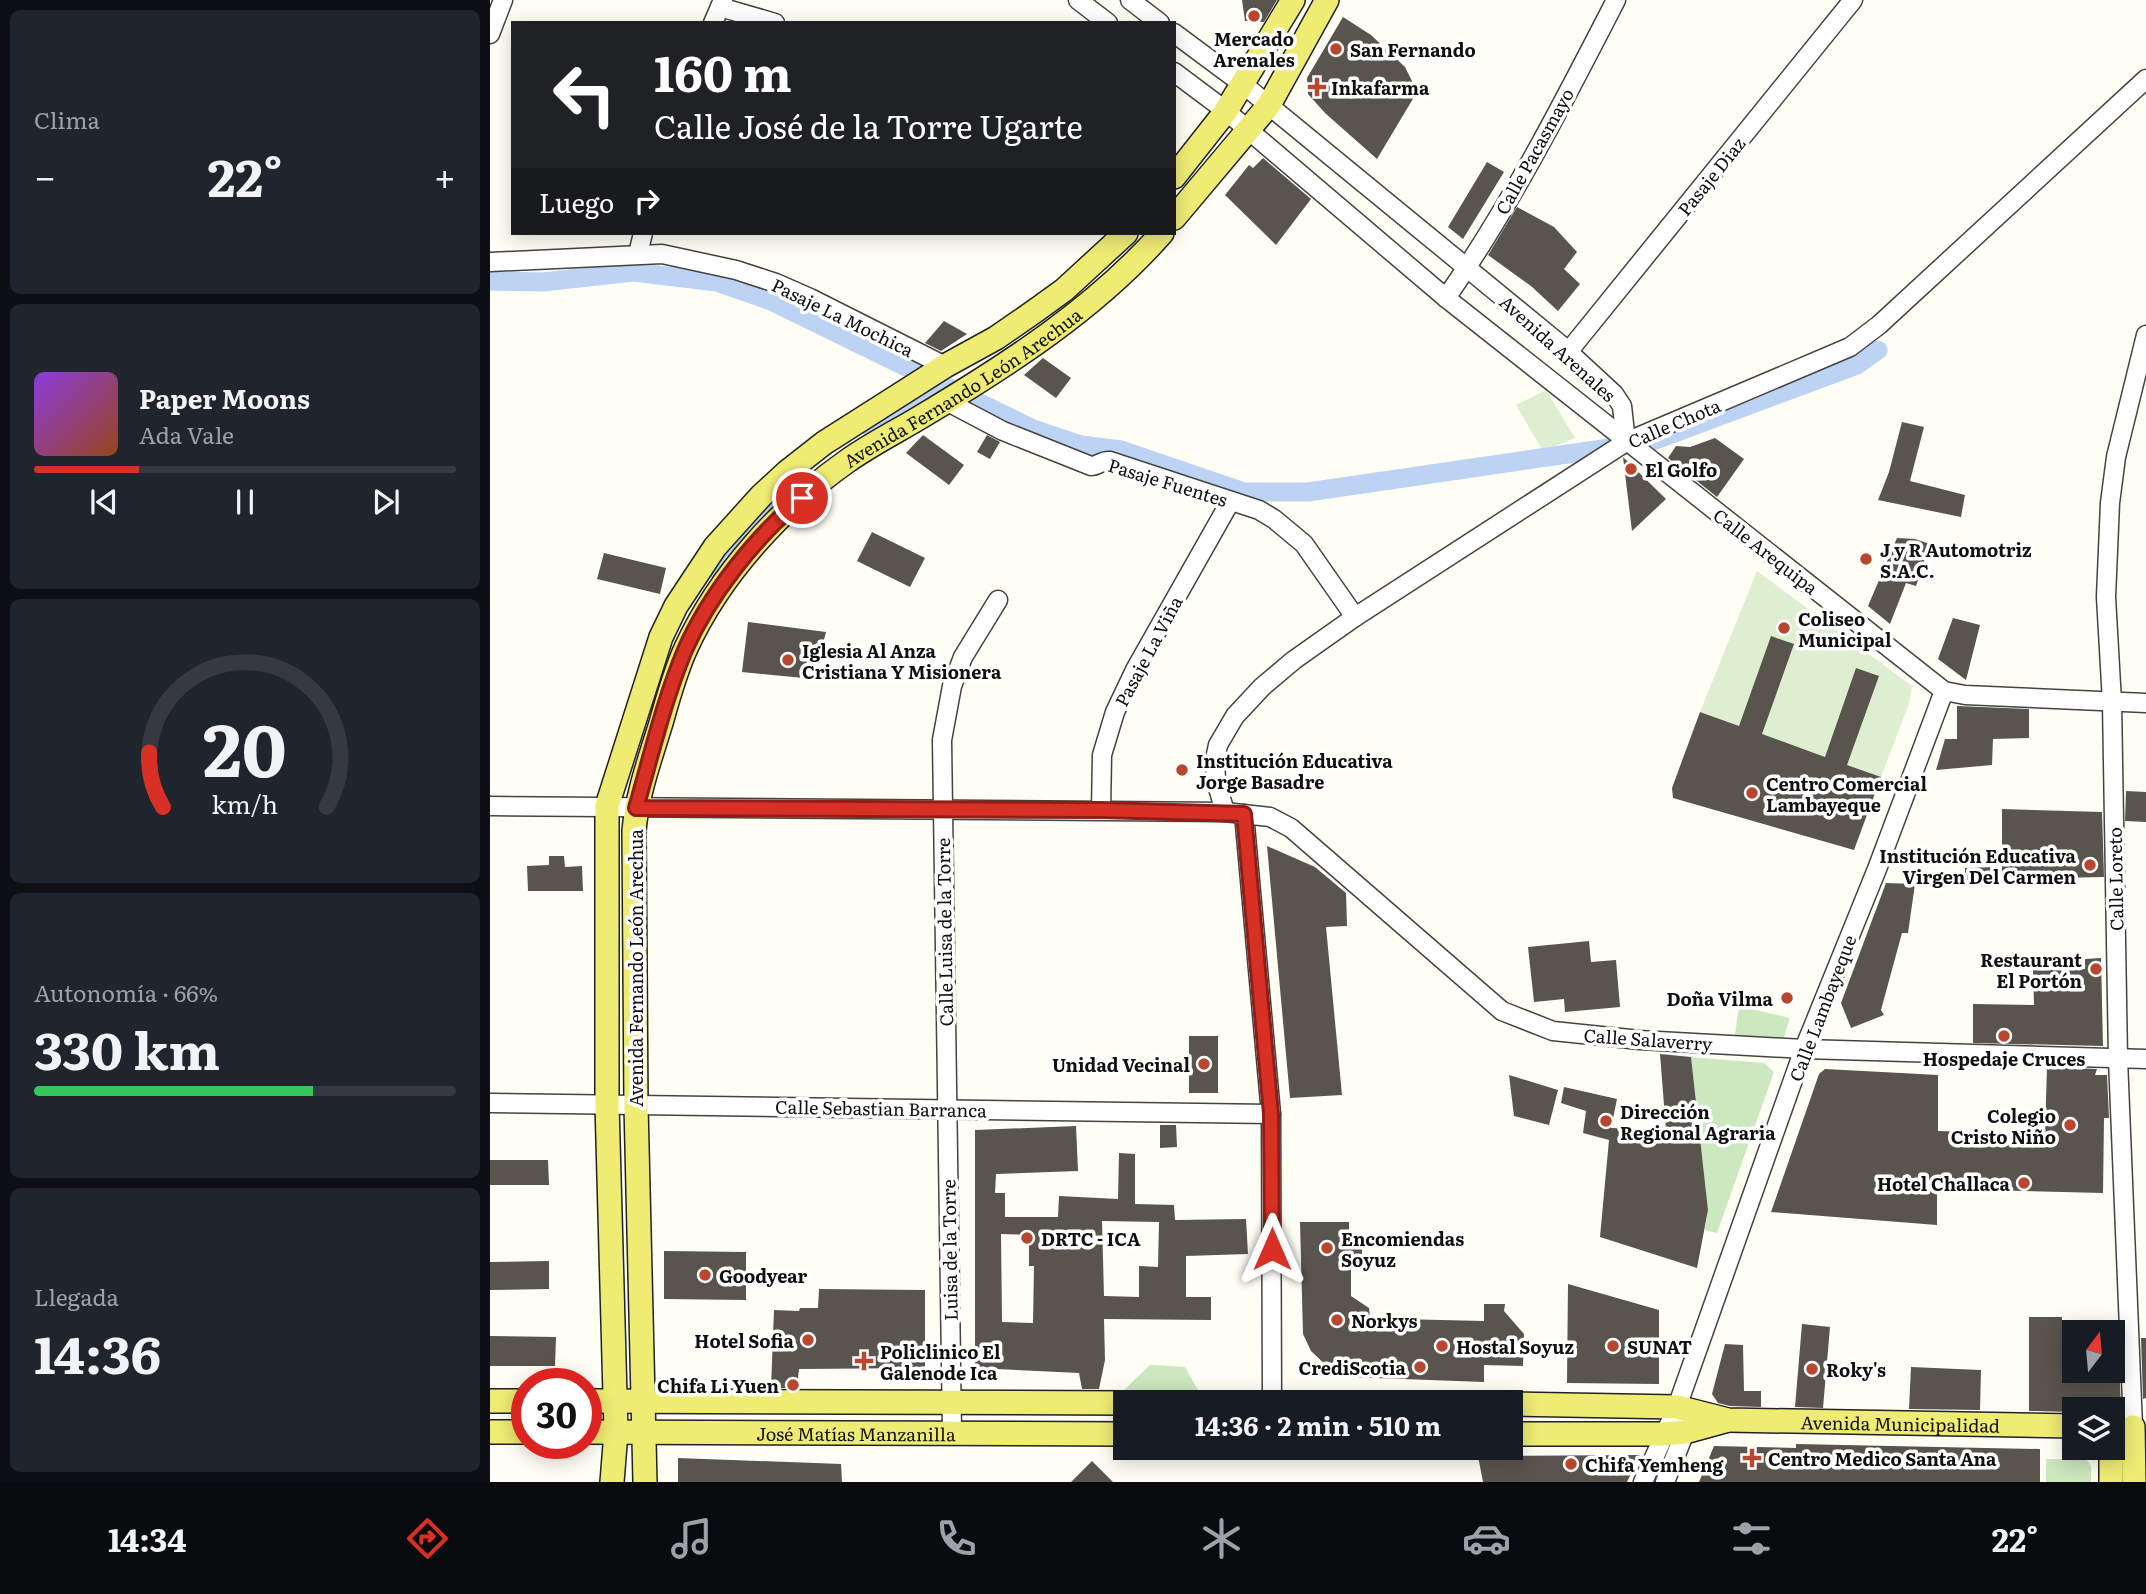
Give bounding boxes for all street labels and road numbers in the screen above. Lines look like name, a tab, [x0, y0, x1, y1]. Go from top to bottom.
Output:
street label: Calle Pacasmayo	[1488, 83, 1580, 219]
street label: Pasaje Diaz	[1671, 131, 1751, 221]
street label: Pasaje La Mochica	[767, 271, 919, 363]
street label: Avenida Arenales	[1494, 288, 1622, 408]
street label: Avenida Fernando León Arechua	[837, 301, 1087, 474]
street label: Calle Chota	[1624, 391, 1725, 455]
street label: Pasaje Fuentes	[1105, 451, 1231, 513]
street label: Calle Arequipa	[1708, 501, 1824, 601]
street label: Pasaje La Viña	[1107, 591, 1189, 711]
street label: Calle Loreto	[2101, 827, 2129, 931]
street label: Avenida Fernando León Arechua	[622, 829, 649, 1107]
street label: Calle Luisa de la Torre	[929, 837, 959, 1027]
street label: Calle Lambayeque	[1782, 931, 1862, 1085]
street label: Calle Salaverry	[1583, 1021, 1714, 1057]
street label: Calle Sebastian Barranca	[775, 1093, 987, 1123]
street label: Luisa de la Torre	[934, 1179, 964, 1321]
street label: Avenida Municipalidad	[1800, 1408, 2000, 1438]
street label: José Matías Manzanilla	[756, 1419, 956, 1447]

